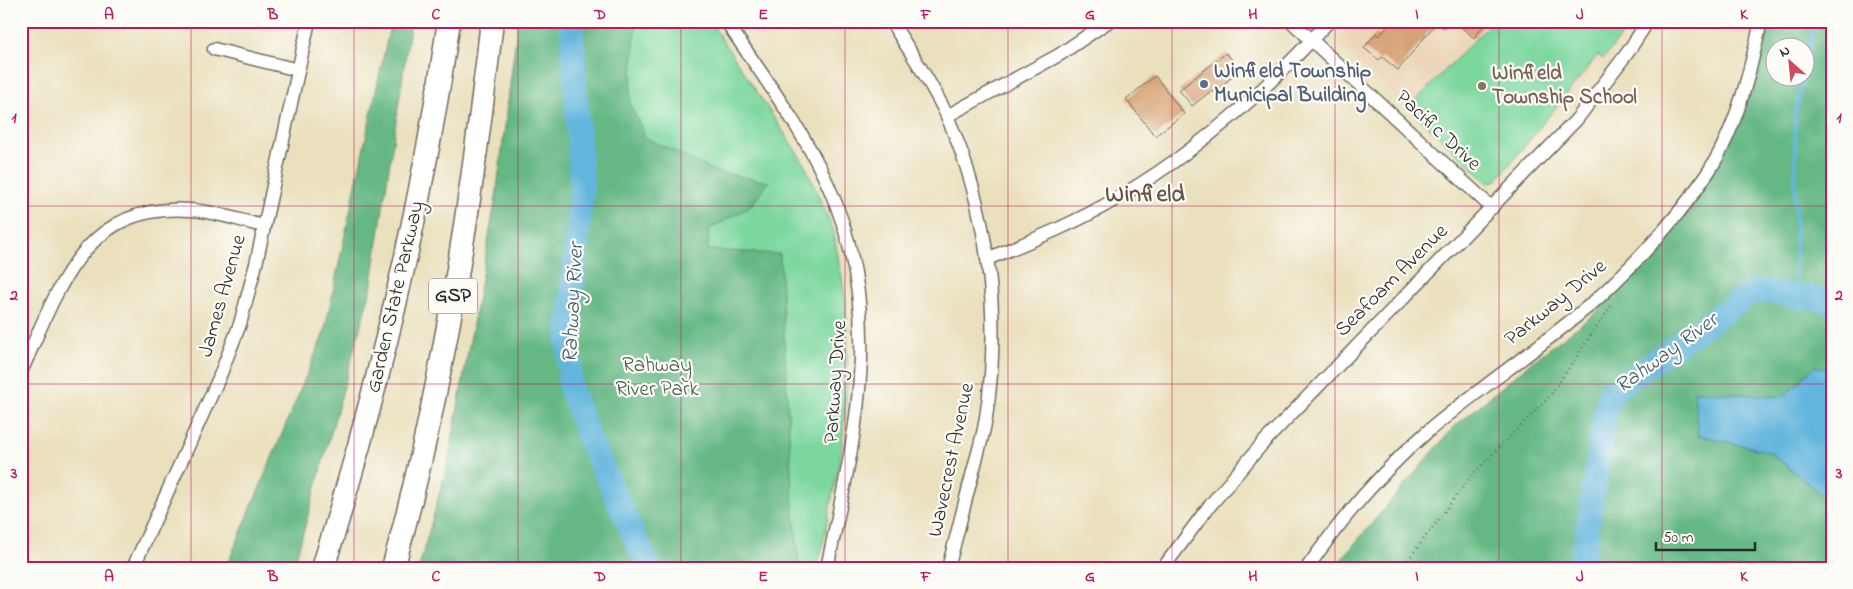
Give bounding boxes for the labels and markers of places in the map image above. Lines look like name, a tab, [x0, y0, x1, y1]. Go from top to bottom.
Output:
place label: Winfield Township Municipal Building	[1214, 57, 1371, 113]
place label: Winfield Township School	[1492, 59, 1637, 113]
marker: Winfield Township Municipal Building	[1198, 78, 1210, 90]
marker: Winfield Township School	[1476, 80, 1488, 92]

